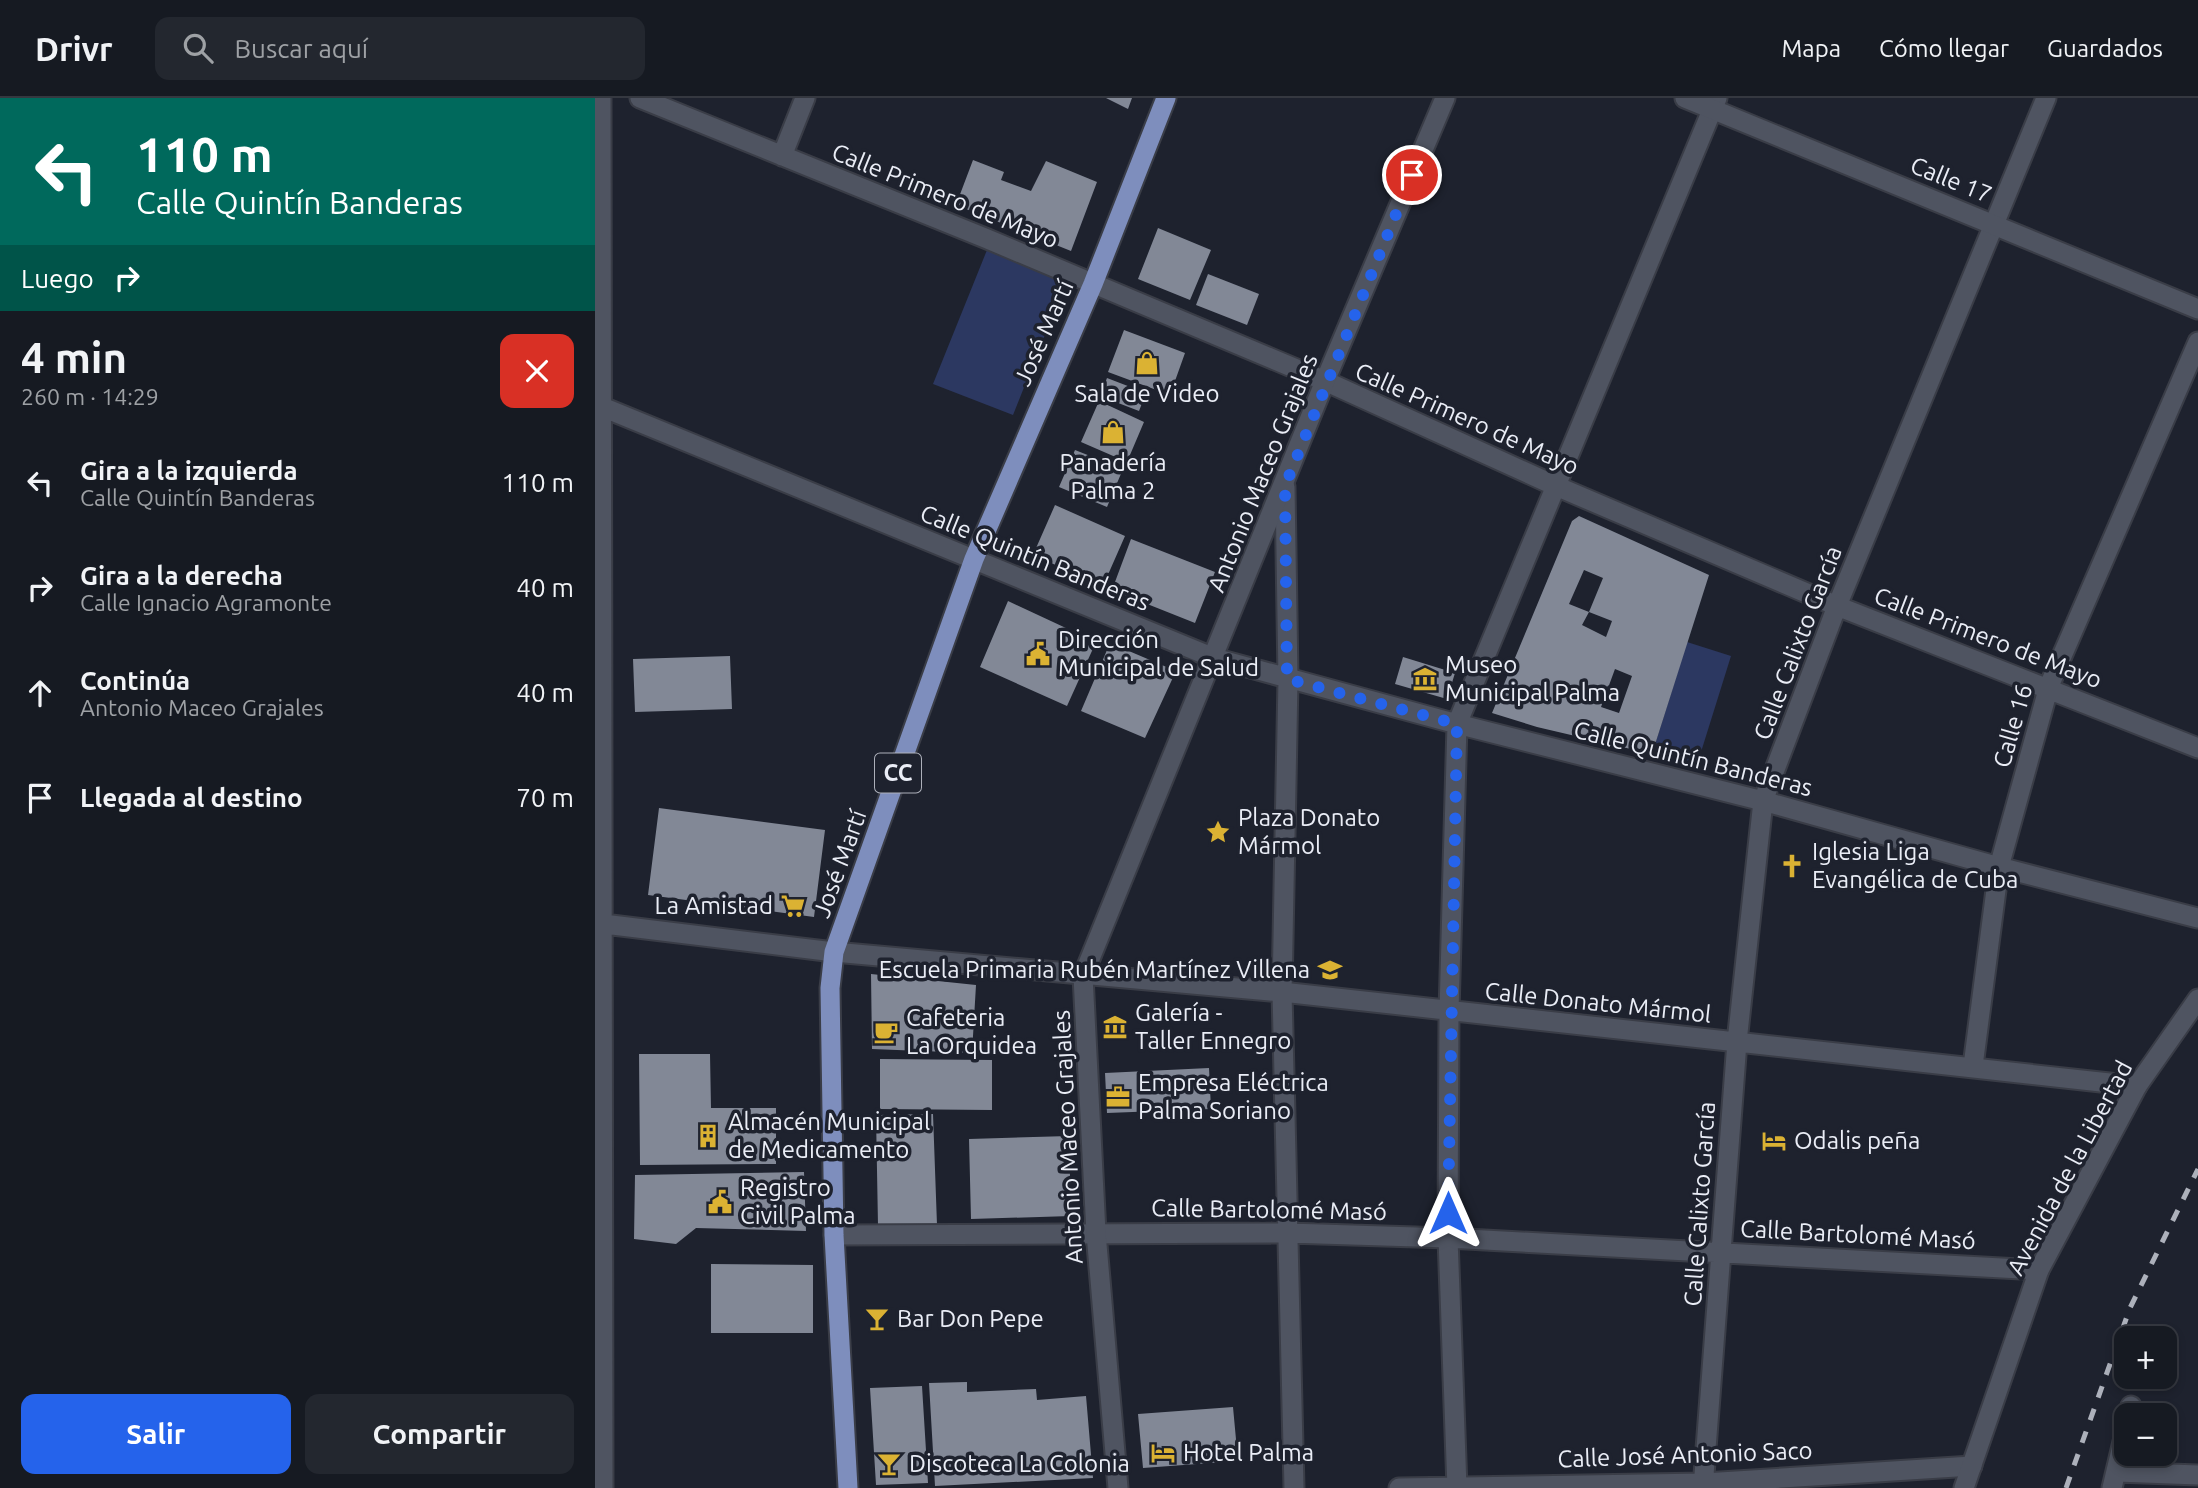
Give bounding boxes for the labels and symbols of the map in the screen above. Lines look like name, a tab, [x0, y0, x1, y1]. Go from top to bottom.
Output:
street label: Calle Primero de Mayo	[828, 138, 1062, 253]
pin	[1382, 145, 1442, 205]
street label: Calle 17	[1907, 151, 1996, 208]
street label: José Martí	[1008, 275, 1079, 390]
shop icon: Sala de Video	[1133, 349, 1161, 377]
street label: Antonio Maceo Grajales	[1202, 350, 1323, 596]
street label: Calle Primero de Mayo	[1351, 357, 1583, 480]
place label: Sala de Video	[1074, 380, 1220, 407]
shop icon: Panadería Palma 2	[1099, 418, 1127, 446]
place label: Panadería Palma 2	[1059, 449, 1167, 504]
street label: Calle Quintín Banderas	[916, 499, 1154, 616]
street label: Calle Calixto García	[1748, 542, 1847, 743]
street label: Calle Primero de Mayo	[1870, 582, 2106, 693]
place label: Dirección Municipal de Salud	[1058, 626, 1259, 681]
public building icon: Dirección Municipal de Salud	[1024, 640, 1052, 668]
place label: Museo Municipal Palma	[1445, 651, 1620, 706]
museum icon: Museo Municipal Palma	[1411, 665, 1439, 693]
street label: Calle 16	[1988, 681, 2037, 771]
street label: Calle Quintín Banderas	[1571, 716, 1815, 801]
road number: CC	[875, 754, 921, 792]
place label: Plaza Donato Mármol	[1238, 804, 1380, 859]
street label: José Martí	[808, 805, 872, 921]
place icon: Plaza Donato Mármol	[1204, 818, 1232, 846]
place label: Iglesia Liga Evangélica de Cuba	[1812, 838, 2018, 893]
church icon: Iglesia Liga Evangélica de Cuba	[1778, 852, 1806, 880]
place label: La Amistad	[655, 892, 773, 919]
supermarket icon: La Amistad	[779, 892, 807, 920]
place label: Escuela Primaria Rubén Martínez Villena	[879, 956, 1310, 983]
school or university icon: Escuela Primaria Rubén Martínez Villena	[1316, 956, 1344, 984]
street label: Calle Donato Mármol	[1483, 977, 1713, 1028]
place label: Galería - Taller Ennegro	[1135, 999, 1291, 1054]
place label: Cafeteria La Orquidea	[906, 1004, 1037, 1059]
street label: Antonio Maceo Grajales	[1047, 1009, 1088, 1265]
museum icon: Galería - Taller Ennegro	[1101, 1013, 1129, 1041]
cafe icon: Cafeteria La Orquidea	[872, 1018, 900, 1046]
street label: Avenida de la Libertad	[2002, 1056, 2138, 1280]
place label: Empresa Eléctrica Palma Soriano	[1138, 1069, 1329, 1124]
office icon: Empresa Eléctrica Palma Soriano	[1104, 1083, 1132, 1111]
street label: Calle Calixto García	[1679, 1101, 1720, 1307]
place label: Almacén Municipal de Medicamento	[728, 1108, 930, 1163]
building icon: Almacén Municipal de Medicamento	[694, 1122, 722, 1150]
hotel icon: Odalis peña	[1760, 1127, 1788, 1155]
place label: Odalis peña	[1794, 1127, 1920, 1154]
place label: Registro Civil Palma	[740, 1174, 856, 1229]
position arrow	[1411, 1176, 1485, 1250]
public building icon: Registro Civil Palma	[706, 1188, 734, 1216]
street label: Calle Bartolomé Masó	[1151, 1194, 1387, 1225]
street label: Calle Bartolomé Masó	[1740, 1215, 1977, 1254]
bar icon: Bar Don Pepe	[863, 1305, 891, 1333]
place label: Bar Don Pepe	[897, 1305, 1044, 1332]
street label: Calle José Antonio Saco	[1557, 1437, 1813, 1472]
hotel icon: Hotel Palma	[1149, 1439, 1177, 1467]
place label: Hotel Palma	[1183, 1439, 1314, 1466]
bar icon: Discoteca La Colonia	[875, 1450, 903, 1478]
place label: Discoteca La Colonia	[909, 1450, 1130, 1477]

